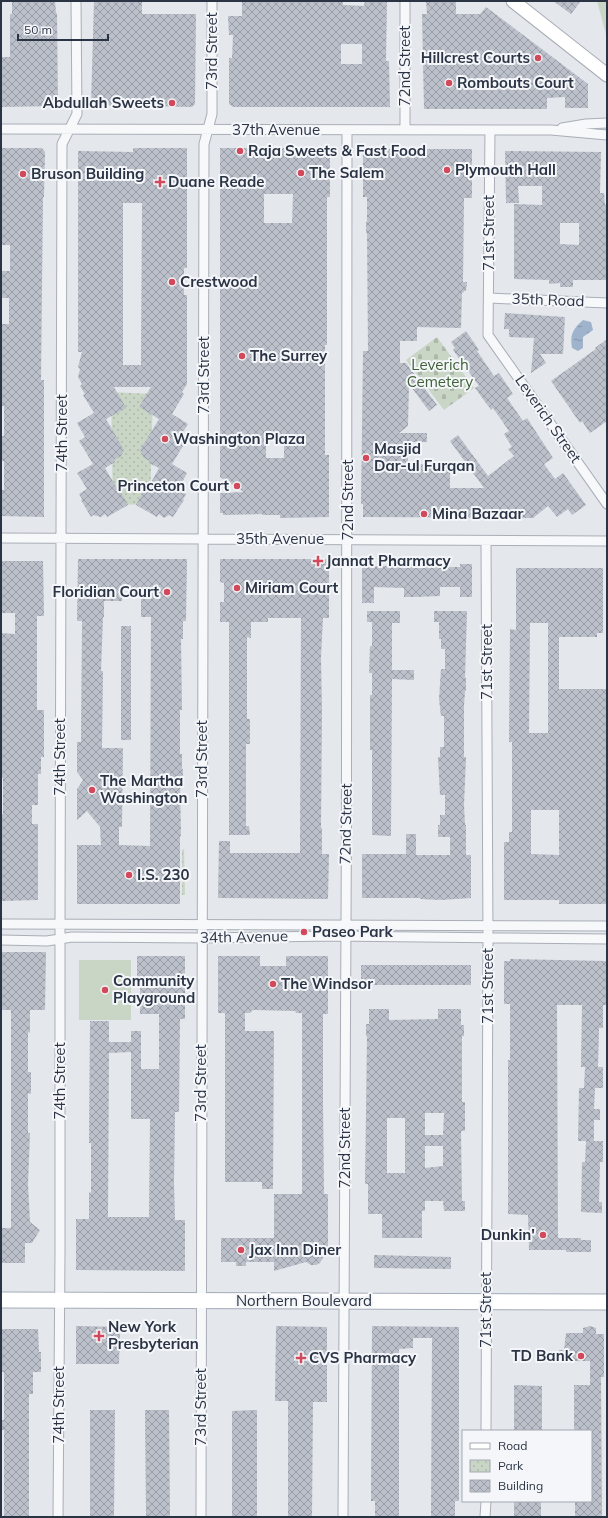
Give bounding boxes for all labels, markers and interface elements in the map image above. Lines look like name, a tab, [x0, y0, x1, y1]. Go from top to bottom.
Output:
street label: 73rd Street	[202, 12, 221, 90]
scale bar	[18, 16, 108, 42]
text: 50 m	[24, 22, 52, 37]
street label: 72nd Street	[395, 25, 414, 107]
place label: Hillcrest Courts	[421, 48, 530, 67]
marker: Hillcrest Courts	[533, 53, 543, 63]
place label: Rombouts Court	[457, 73, 574, 92]
marker: Rombouts Court	[444, 78, 454, 88]
place label: Abdullah Sweets	[43, 93, 164, 112]
marker: Abdullah Sweets	[167, 98, 177, 108]
street label: 37th Avenue	[232, 120, 320, 139]
place label: Raja Sweets & Fast Food	[248, 141, 426, 160]
marker: Raja Sweets & Fast Food	[235, 146, 245, 156]
place label: Plymouth Hall	[455, 160, 556, 179]
place label: The Salem	[309, 163, 384, 182]
place label: Bruson Building	[31, 164, 144, 183]
marker: Plymouth Hall	[442, 165, 452, 175]
marker: The Salem	[296, 168, 306, 178]
marker: Bruson Building	[18, 169, 28, 179]
place label: Duane Reade	[168, 172, 264, 191]
marker: Duane Reade	[155, 177, 165, 187]
street label: 71st Street	[479, 195, 498, 271]
place label: Crestwood	[180, 272, 258, 291]
marker: Crestwood	[167, 277, 177, 287]
street label: 35th Road	[511, 289, 585, 310]
street label: 73rd Street	[194, 336, 213, 414]
place label: The Surrey	[250, 346, 328, 365]
marker: The Surrey	[237, 351, 247, 361]
park label: Leverich Cemetery	[407, 355, 473, 391]
street label: Leverich Street	[511, 371, 586, 466]
street label: 74th Street	[52, 394, 71, 472]
place label: Washington Plaza	[173, 429, 305, 448]
marker: Washington Plaza	[160, 434, 170, 444]
place label: Masjid Dar-ul Furqan	[374, 439, 475, 475]
marker: Masjid Dar-ul Furqan	[361, 453, 371, 463]
street label: 72nd Street	[338, 459, 357, 541]
place label: Princeton Court	[117, 476, 229, 495]
marker: Princeton Court	[232, 481, 242, 491]
place label: Mina Bazaar	[432, 504, 523, 523]
marker: Mina Bazaar	[419, 509, 429, 519]
street label: 35th Avenue	[236, 529, 324, 548]
place label: Jannat Pharmacy	[326, 551, 452, 570]
marker: Jannat Pharmacy	[313, 556, 323, 566]
place label: Miriam Court	[245, 578, 339, 597]
place label: Floridian Court	[53, 582, 159, 601]
marker: Miriam Court	[232, 583, 242, 593]
marker: Floridian Court	[162, 587, 172, 597]
street label: 71st Street	[477, 624, 496, 700]
street label: 74th Street	[50, 718, 69, 796]
street label: 73rd Street	[192, 720, 211, 798]
place label: The Martha Washington	[100, 771, 188, 807]
street label: 72nd Street	[335, 783, 356, 865]
marker: The Martha Washington	[87, 785, 97, 795]
place label: I.S. 230	[137, 865, 190, 884]
marker: I.S. 230	[124, 870, 134, 880]
place label: Paseo Park	[312, 922, 394, 941]
street label: 34th Avenue	[200, 926, 288, 947]
marker: Paseo Park	[299, 927, 309, 937]
street label: 71st Street	[478, 948, 497, 1024]
place label: Community Playground	[113, 971, 195, 1007]
place label: The Windsor	[281, 974, 373, 993]
marker: The Windsor	[268, 979, 278, 989]
marker: Community Playground	[100, 985, 110, 995]
street label: 74th Street	[50, 1042, 69, 1120]
street label: 73rd Street	[191, 1044, 210, 1122]
street label: 72nd Street	[335, 1107, 354, 1189]
place label: Dunkin'	[481, 1225, 535, 1244]
marker: Dunkin'	[538, 1230, 548, 1240]
place label: Jax Inn Diner	[249, 1240, 341, 1259]
marker: Jax Inn Diner	[236, 1245, 246, 1255]
street label: 71st Street	[476, 1272, 495, 1348]
street label: Northern Boulevard	[236, 1291, 372, 1310]
place label: New York Presbyterian	[108, 1317, 199, 1353]
marker: New York Presbyterian	[93, 1330, 105, 1342]
place label: TD Bank	[511, 1346, 574, 1365]
place label: CVS Pharmacy	[309, 1348, 417, 1367]
marker: TD Bank	[576, 1351, 586, 1361]
marker: CVS Pharmacy	[296, 1353, 306, 1363]
street label: 74th Street	[49, 1366, 68, 1444]
street label: 73rd Street	[191, 1368, 210, 1446]
legend	[462, 1430, 592, 1502]
text: Road	[498, 1438, 527, 1453]
text: Park	[498, 1458, 524, 1473]
text: Building	[498, 1478, 543, 1493]

